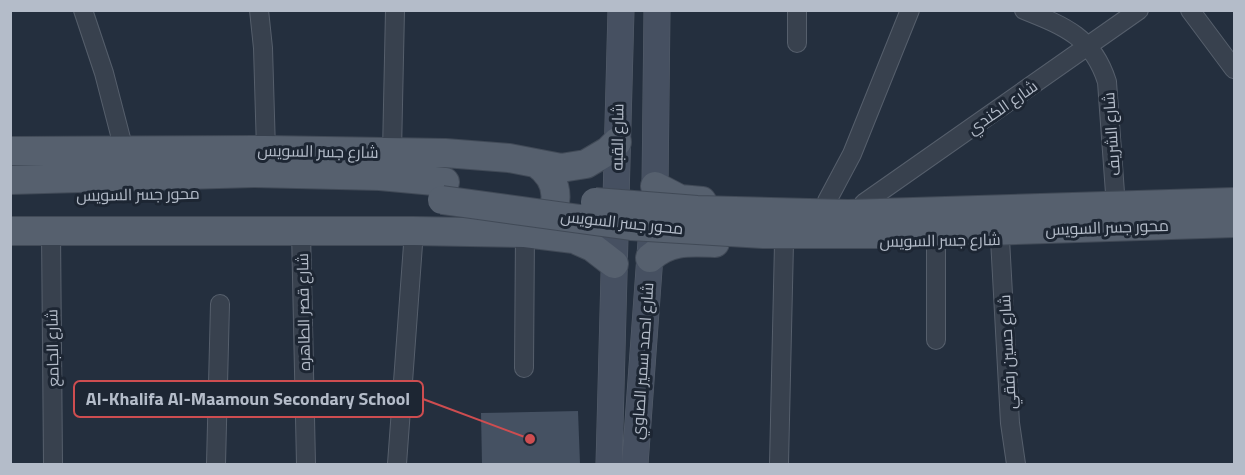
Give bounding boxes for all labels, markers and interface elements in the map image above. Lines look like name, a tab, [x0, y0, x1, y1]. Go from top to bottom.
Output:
street label: شارع الكندي	[962, 74, 1043, 142]
street label: شارع الشريف	[1096, 91, 1126, 177]
street label: شارع القبه	[604, 103, 630, 171]
street label: شارع جسر السويس	[257, 138, 379, 164]
street label: محور جسر السويس	[76, 181, 200, 207]
street label: محور جسر السويس	[559, 204, 685, 240]
street label: محور جسر السويس	[1045, 213, 1169, 241]
street label: شارع جسر السويس	[879, 227, 1001, 253]
street label: شارع قصر الطاهره	[290, 253, 316, 371]
street label: شارع احمد سمير الصاوي	[625, 281, 661, 441]
street label: شارع حسين رفقي	[992, 294, 1024, 410]
street label: شارع الجامع	[39, 309, 65, 387]
callout: Al-Khalifa Al-Maamoun Secondary School	[74, 381, 423, 417]
text: Al-Khalifa Al-Maamoun Secondary School	[86, 385, 410, 412]

